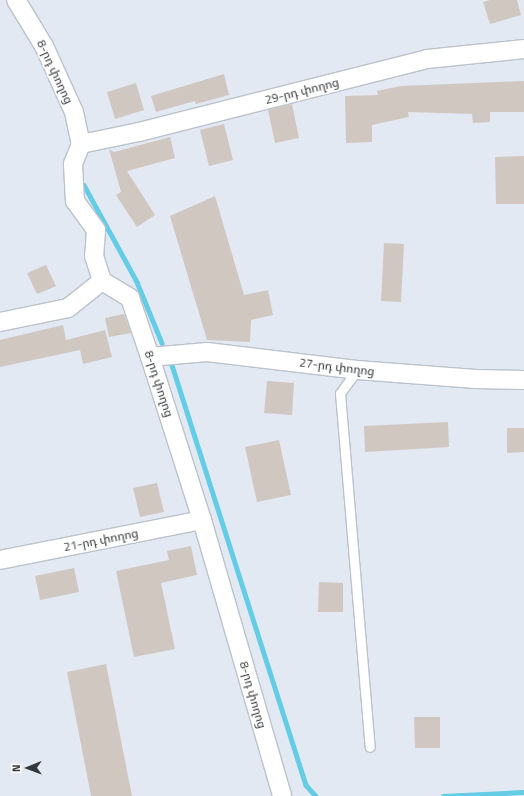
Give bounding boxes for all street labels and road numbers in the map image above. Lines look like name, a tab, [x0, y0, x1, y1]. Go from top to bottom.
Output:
street label: 8-րդ փողոց	[34, 38, 76, 106]
street label: 29-րդ փողոց	[263, 75, 341, 107]
street label: 8-րդ փողոց	[141, 349, 177, 419]
street label: 27-րդ փողոց	[299, 355, 375, 379]
street label: 21-րդ փողոց	[62, 526, 140, 554]
street label: 8-րդ փողոց	[237, 660, 269, 730]

